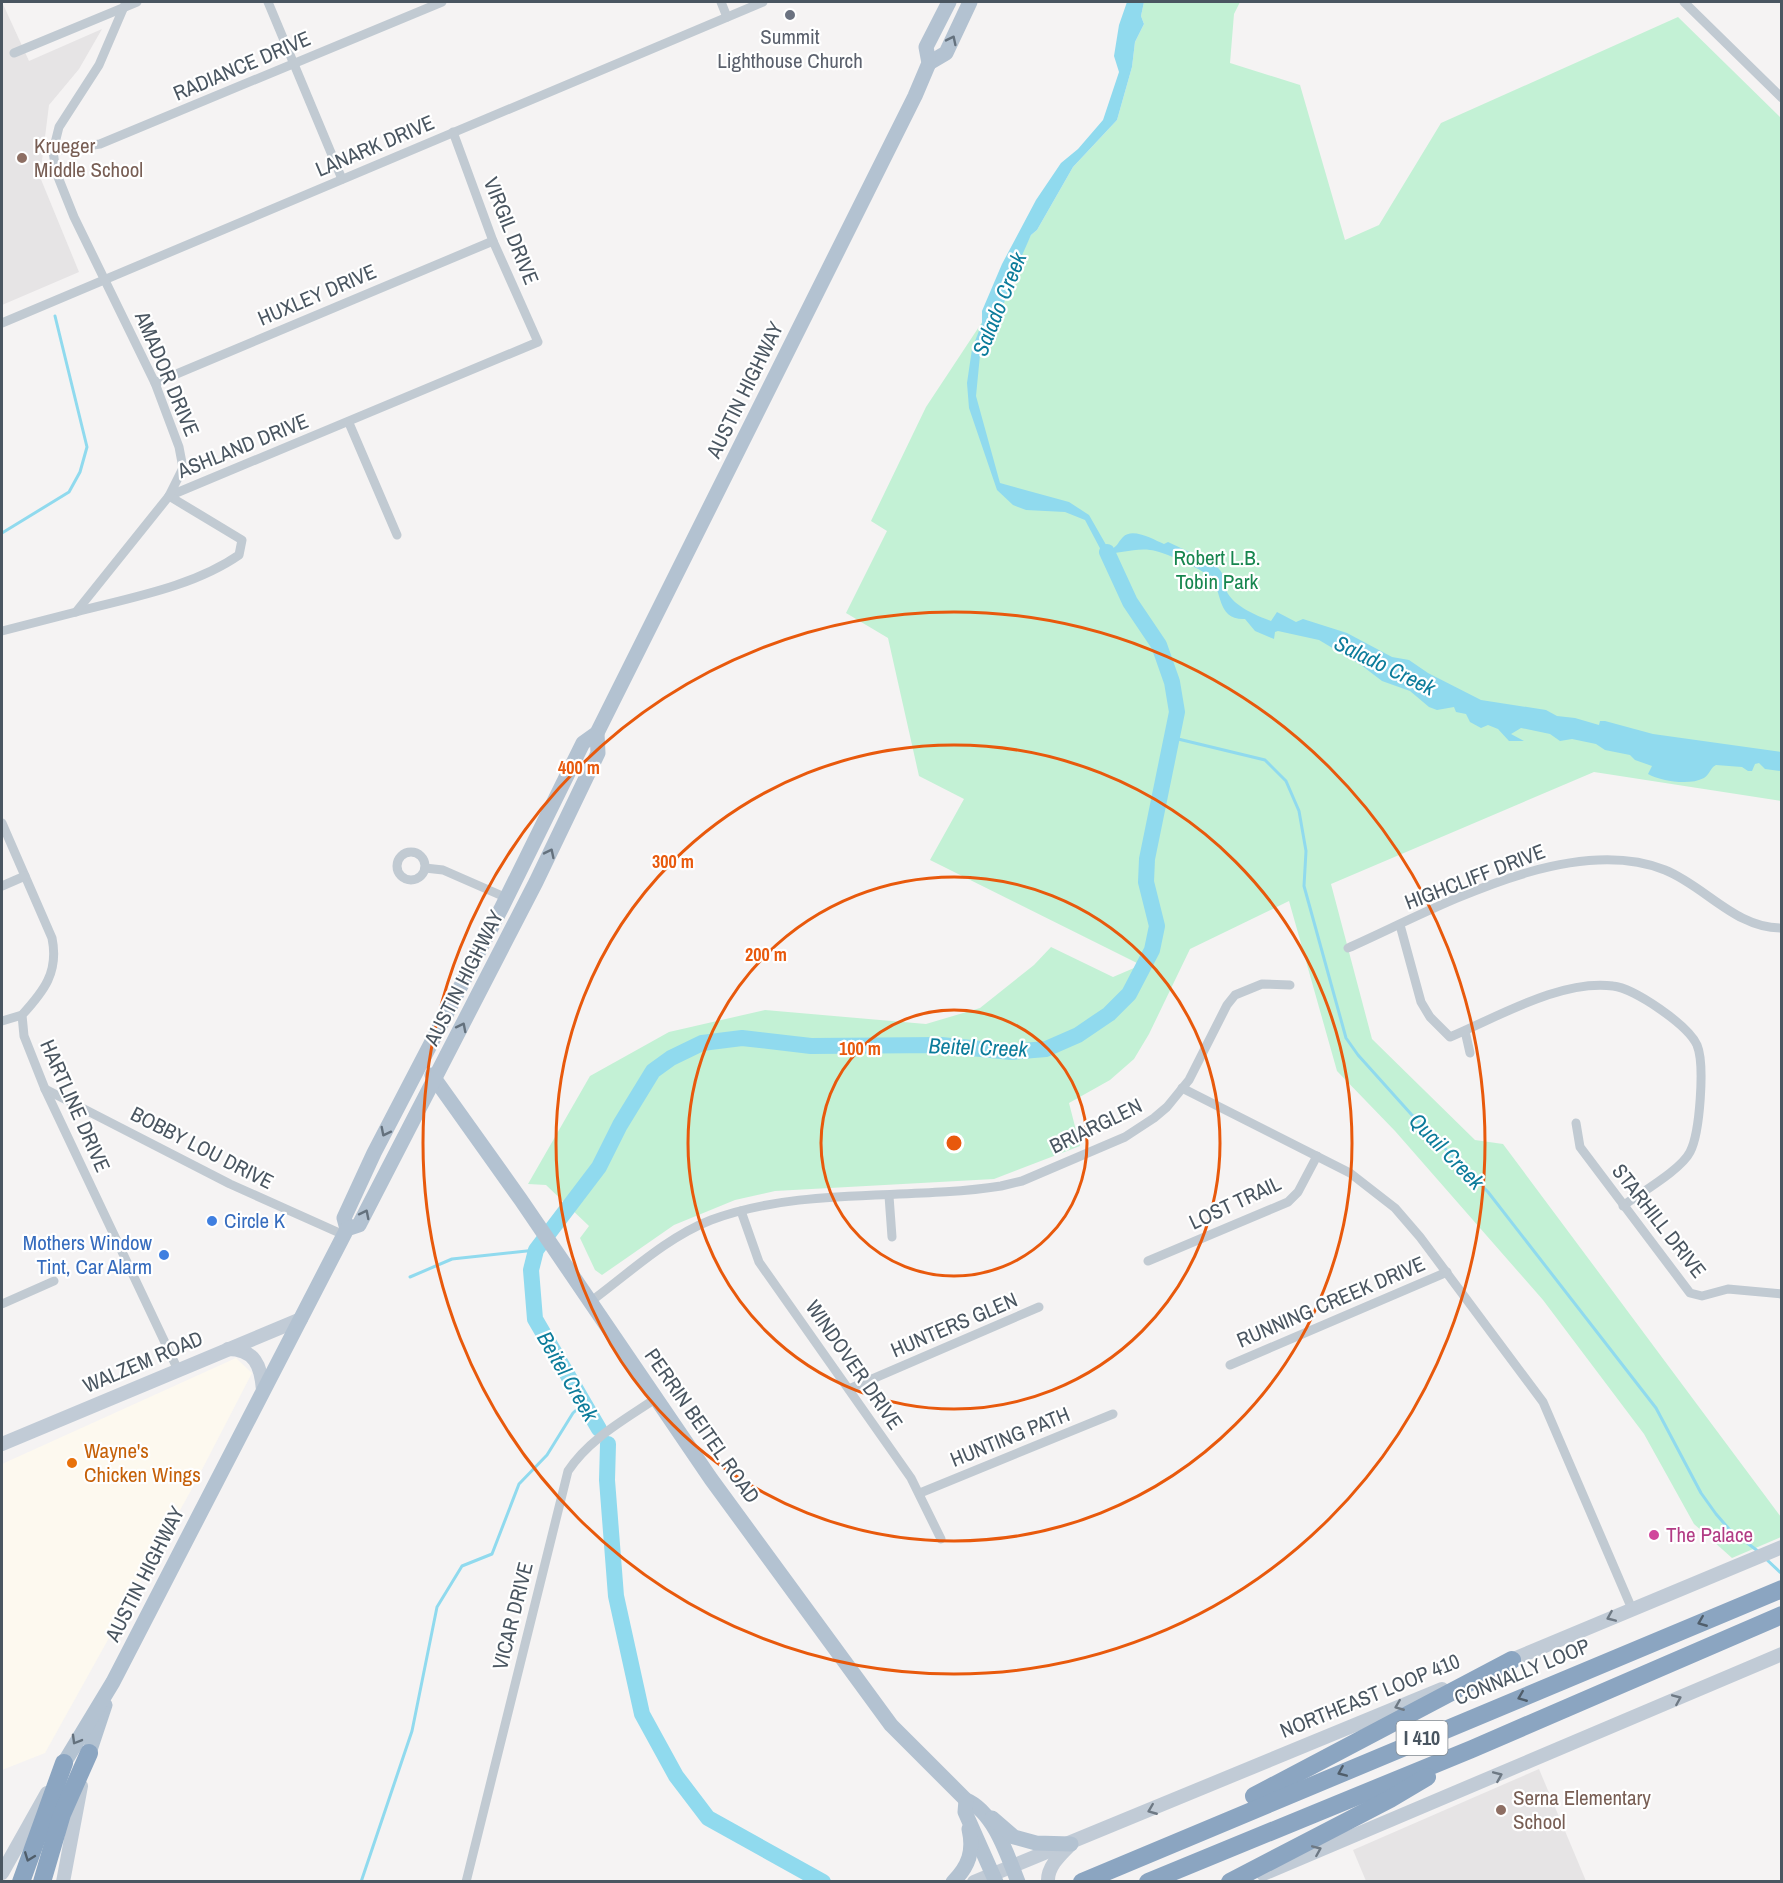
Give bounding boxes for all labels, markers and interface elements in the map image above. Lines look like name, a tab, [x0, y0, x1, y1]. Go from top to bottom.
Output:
marker: Summit Lighthouse Church	[783, 8, 797, 22]
place label: Summit Lighthouse Church	[717, 22, 863, 75]
street label: RADIANCE DRIVE	[169, 24, 315, 107]
one-way arrow	[944, 36, 956, 47]
street label: LANARK DRIVE	[311, 108, 439, 184]
place label: Krueger Middle School	[34, 131, 143, 184]
marker: Krueger Middle School	[15, 151, 29, 165]
street label: VIRGIL DRIVE	[477, 173, 546, 289]
water label: Salado Creek	[965, 247, 1034, 360]
street label: HUXLEY DRIVE	[253, 257, 380, 333]
street label: AMADOR DRIVE	[128, 306, 207, 441]
street label: AUSTIN HIGHWAY	[699, 316, 790, 464]
street label: ASHLAND DRIVE	[172, 406, 313, 485]
park label: Robert L.B. Tobin Park	[1173, 543, 1261, 596]
water label: Salado Creek	[1329, 628, 1442, 703]
text: 400 m	[558, 755, 600, 780]
street label: HIGHCLIFF DRIVE	[1400, 836, 1549, 917]
one-way arrow	[542, 849, 554, 860]
text: 300 m	[652, 849, 694, 874]
street label: AUSTIN HIGHWAY	[417, 905, 510, 1051]
text: 200 m	[745, 942, 787, 967]
one-way arrow	[455, 1023, 466, 1034]
water label: Beitel Creek	[928, 1030, 1029, 1064]
street label: HARTLINE DRIVE	[33, 1035, 118, 1177]
text: 100 m	[839, 1036, 881, 1061]
street label: BRIARGLEN	[1045, 1091, 1147, 1160]
street label: BOBBY LOU DRIVE	[126, 1099, 279, 1196]
water label: Quail Creek	[1403, 1106, 1492, 1197]
one-way arrow	[381, 1126, 392, 1137]
centre of rings	[944, 1133, 964, 1153]
street label: STARHILL DRIVE	[1606, 1157, 1713, 1284]
street label: LOST TRAIL	[1184, 1169, 1286, 1236]
place label: Circle K	[224, 1206, 286, 1235]
one-way arrow	[358, 1209, 369, 1220]
marker: Circle K	[205, 1214, 219, 1228]
place label: Mothers Window Tint, Car Alarm	[23, 1228, 153, 1281]
marker: Mothers Window Tint, Car Alarm	[157, 1248, 171, 1262]
street label: RUNNING CREEK DRIVE	[1232, 1249, 1429, 1354]
street label: HUNTERS GLEN	[886, 1285, 1022, 1364]
street label: WINDOVER DRIVE	[799, 1294, 910, 1435]
street label: WALZEM ROAD	[78, 1323, 207, 1400]
water label: Beitel Creek	[530, 1326, 606, 1427]
street label: PERRIN BEITEL ROAD	[638, 1342, 767, 1509]
street label: HUNTING PATH	[946, 1399, 1074, 1474]
place label: Wayne's Chicken Wings	[84, 1436, 201, 1489]
marker: Wayne's Chicken Wings	[65, 1456, 79, 1470]
street label: AUSTIN HIGHWAY	[98, 1501, 191, 1647]
place label: The Palace	[1666, 1520, 1753, 1549]
marker: The Palace	[1647, 1528, 1661, 1542]
street label: VICAR DRIVE	[485, 1559, 540, 1673]
one-way arrow	[1607, 1610, 1618, 1622]
one-way arrow	[1697, 1615, 1708, 1627]
street label: CONNALLY LOOP	[1450, 1631, 1594, 1712]
street label: NORTHEAST LOOP 410	[1276, 1646, 1464, 1745]
one-way arrow	[1517, 1690, 1528, 1702]
one-way arrow	[1671, 1694, 1682, 1706]
one-way arrow	[1395, 1699, 1406, 1711]
road number: I 410	[1396, 1721, 1448, 1755]
one-way arrow	[72, 1734, 84, 1744]
one-way arrow	[1337, 1765, 1348, 1777]
one-way arrow	[1491, 1771, 1502, 1783]
place label: Serna Elementary School	[1513, 1783, 1651, 1836]
one-way arrow	[1147, 1803, 1158, 1815]
marker: Serna Elementary School	[1494, 1803, 1508, 1817]
one-way arrow	[1311, 1845, 1322, 1857]
one-way arrow	[23, 1851, 36, 1862]

